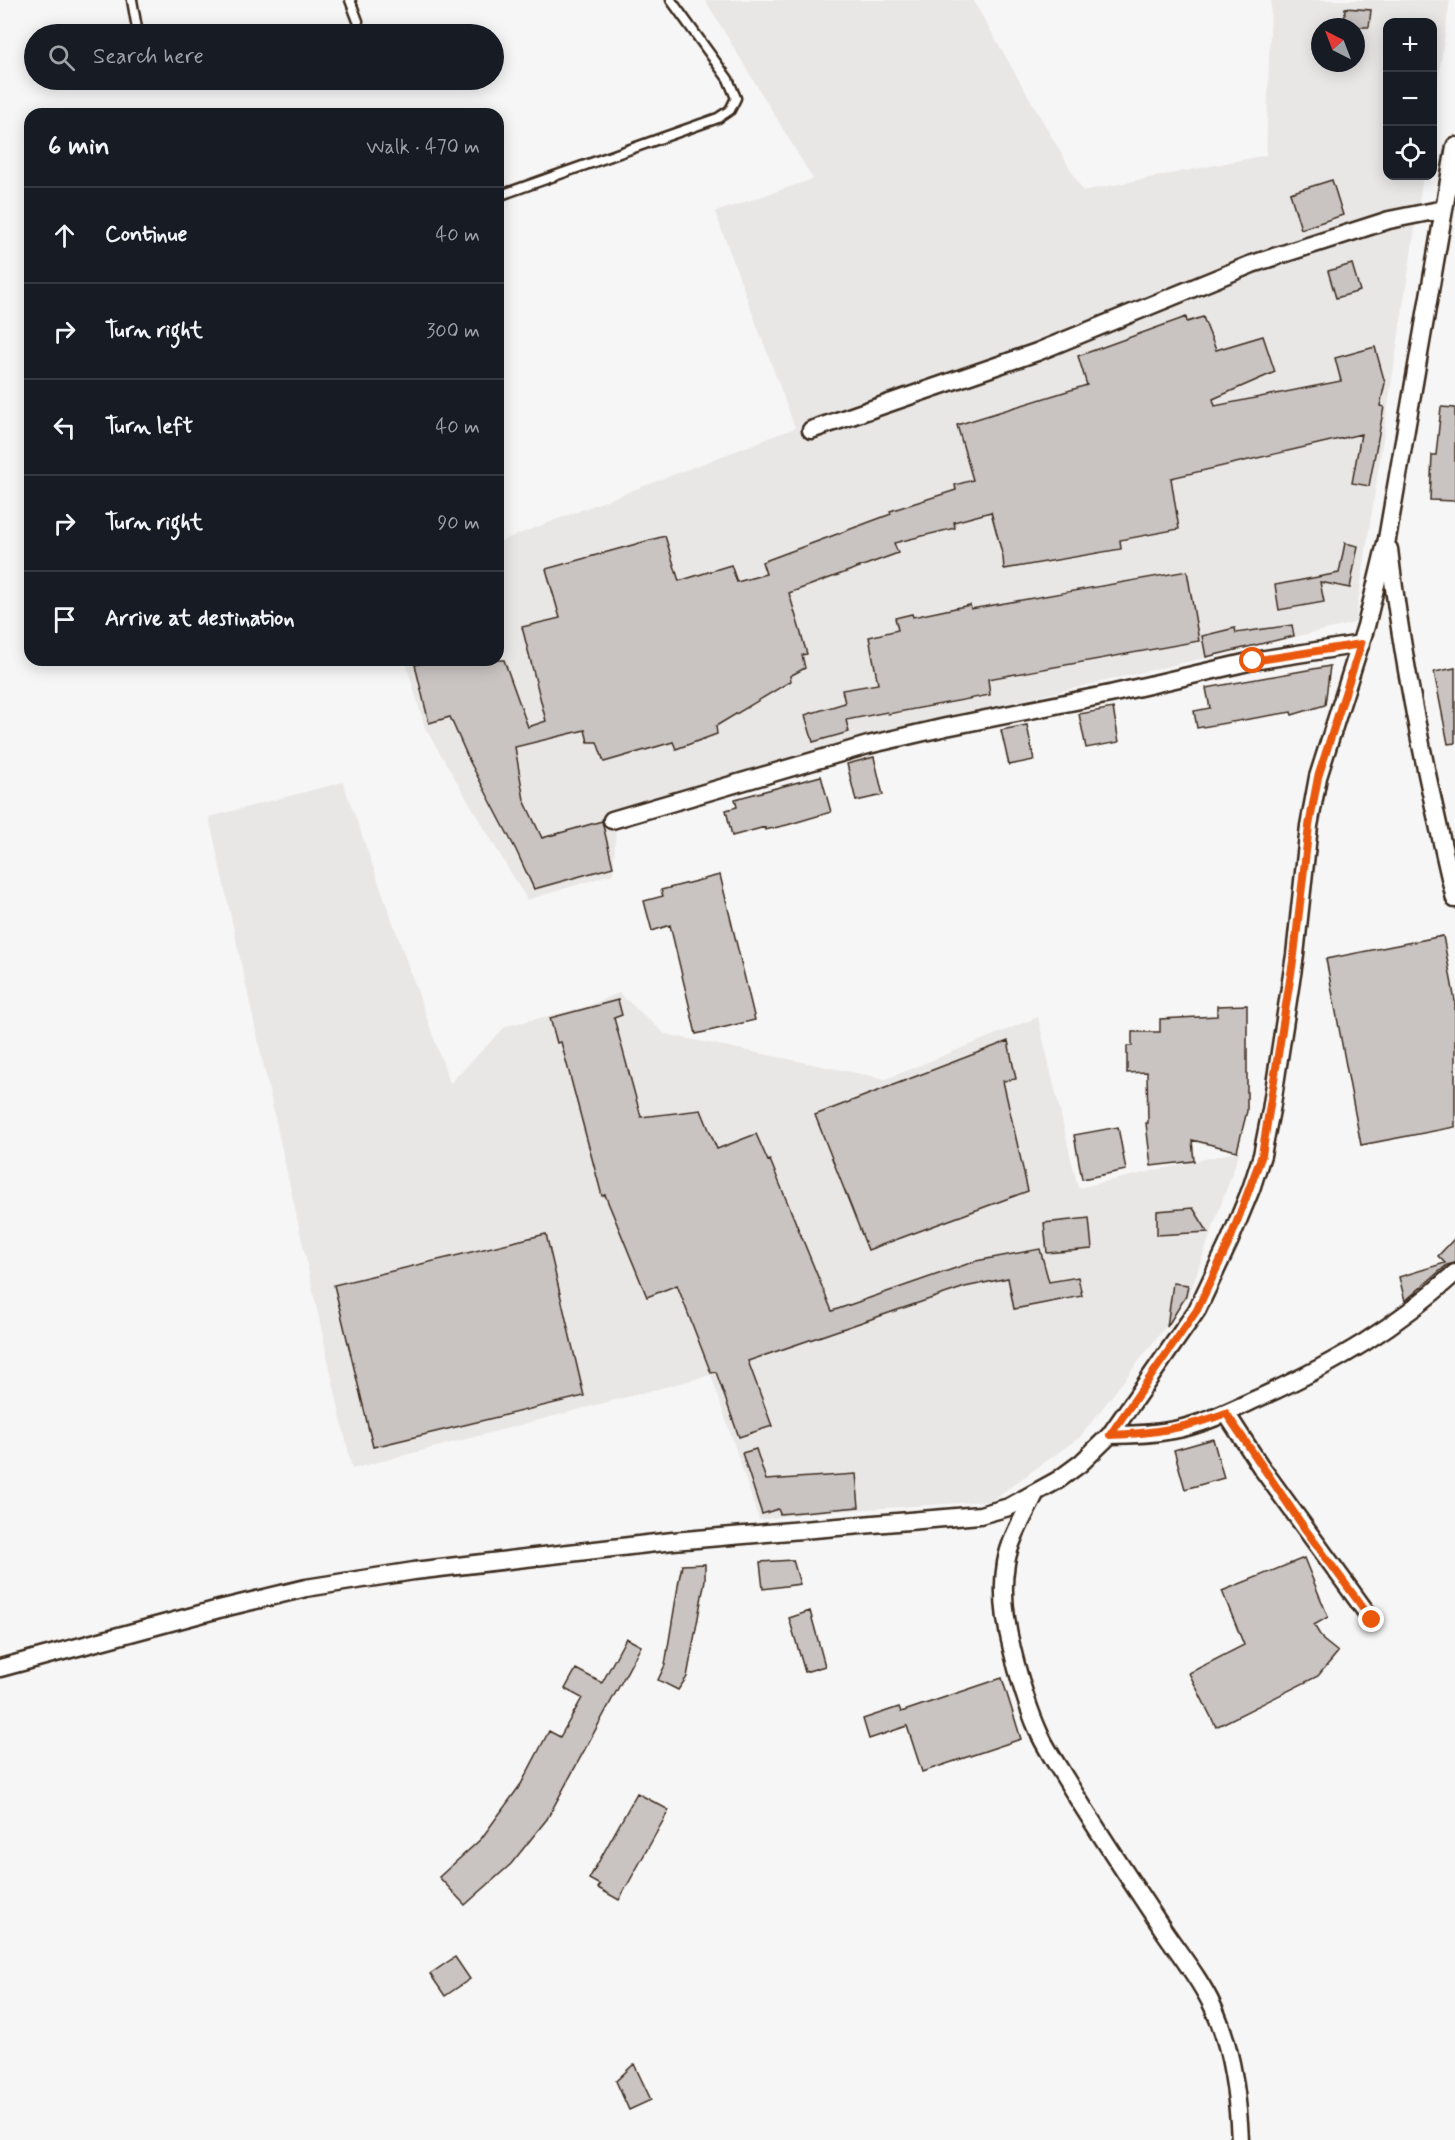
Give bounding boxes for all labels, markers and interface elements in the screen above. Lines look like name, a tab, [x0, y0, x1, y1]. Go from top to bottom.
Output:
north arrow	[1311, 18, 1365, 72]
map controls	[1383, 18, 1437, 180]
button: +	[1383, 18, 1437, 72]
search box	[24, 24, 504, 90]
icon: search	[45, 41, 78, 74]
text: Search here	[93, 43, 204, 71]
button: −	[1383, 72, 1437, 126]
button: locate	[1383, 126, 1437, 180]
text: 6 min	[48, 130, 110, 164]
text: Walk · 470 m	[366, 134, 480, 161]
icon: ahead	[48, 219, 81, 252]
text: Continue	[105, 221, 187, 249]
text: 40 m	[436, 222, 480, 249]
icon: right	[48, 315, 81, 348]
text: Turn right	[105, 317, 203, 345]
text: 300 m	[426, 318, 480, 345]
icon: left	[48, 411, 81, 444]
text: Turn left	[105, 413, 193, 441]
text: 40 m	[436, 414, 480, 441]
icon: right	[48, 507, 81, 540]
text: Turn right	[105, 509, 203, 537]
text: 90 m	[437, 510, 480, 537]
icon: arrive	[48, 603, 81, 636]
text: Arrive at destination	[105, 605, 295, 633]
route start	[1239, 647, 1265, 673]
route end	[1358, 1606, 1384, 1632]

